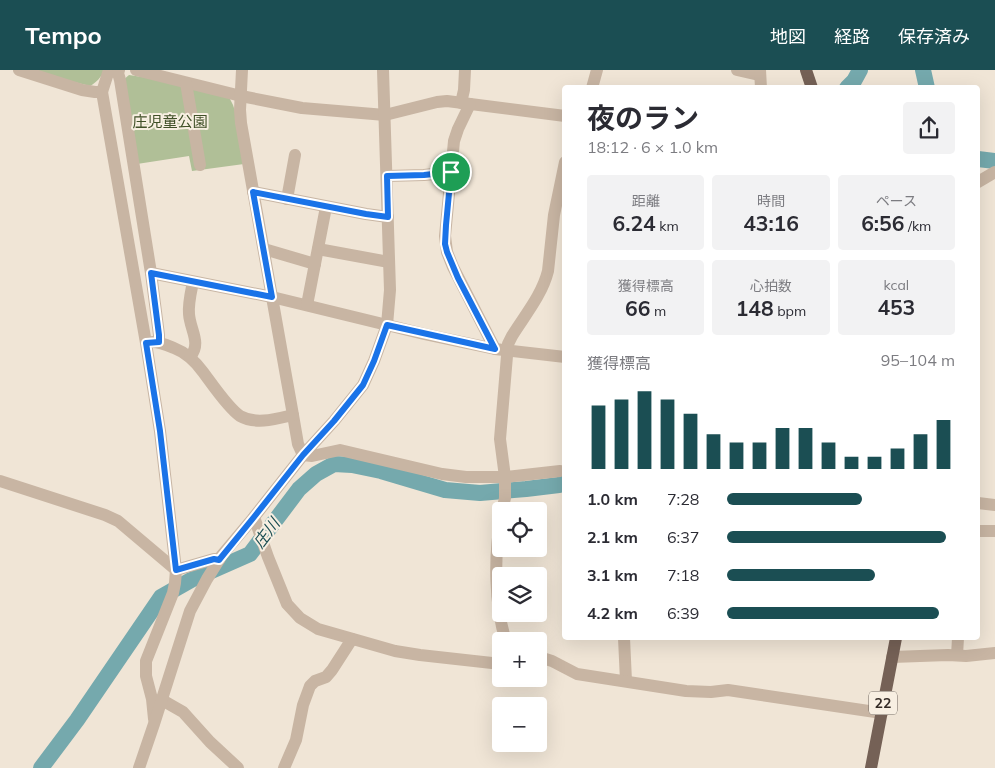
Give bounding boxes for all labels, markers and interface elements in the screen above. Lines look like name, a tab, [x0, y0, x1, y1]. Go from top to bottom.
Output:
text: Tempo	[25, 20, 102, 50]
text: 地図	[770, 25, 806, 48]
text: 経路	[834, 25, 870, 48]
text: 保存済み	[898, 25, 970, 48]
text: 夜のラン	[587, 100, 699, 135]
button: share	[903, 102, 955, 154]
park label: 庄児童公園	[132, 112, 208, 131]
text: 18:12 · 6 × 1.0 km	[587, 137, 718, 157]
pin	[430, 151, 472, 193]
icon: arrive	[437, 158, 465, 186]
text: 距離	[632, 192, 660, 210]
text: 時間	[757, 192, 785, 210]
text: ペース	[876, 192, 917, 210]
text: 6.24	[613, 210, 656, 236]
text: 43:16	[743, 210, 799, 236]
text: 6:56	[861, 210, 904, 236]
text: km	[656, 217, 679, 235]
text: /km	[904, 217, 931, 235]
text: kcal	[884, 276, 909, 294]
text: 獲得標高	[618, 277, 674, 295]
text: 心拍数	[750, 277, 792, 295]
text: 453	[877, 294, 915, 320]
text: 66	[625, 295, 650, 321]
text: 148	[736, 295, 774, 321]
text: m	[650, 302, 666, 320]
text: bpm	[774, 302, 806, 320]
text: 95–104 m	[881, 350, 955, 370]
text: 獲得標高	[587, 353, 651, 373]
text: 1.0 km	[587, 489, 638, 509]
text: 7:28	[667, 489, 699, 509]
map controls	[492, 502, 547, 752]
button: locate	[492, 502, 547, 557]
water label: 庄川	[248, 513, 285, 552]
text: 2.1 km	[587, 527, 638, 547]
text: 6:37	[667, 527, 699, 547]
text: 3.1 km	[587, 565, 638, 585]
text: 7:18	[667, 565, 699, 585]
button: layers	[492, 567, 547, 622]
text: 4.2 km	[587, 603, 638, 623]
text: 6:39	[667, 603, 699, 623]
button: +	[492, 632, 547, 687]
road number: 22	[869, 692, 897, 714]
button: −	[492, 697, 547, 752]

